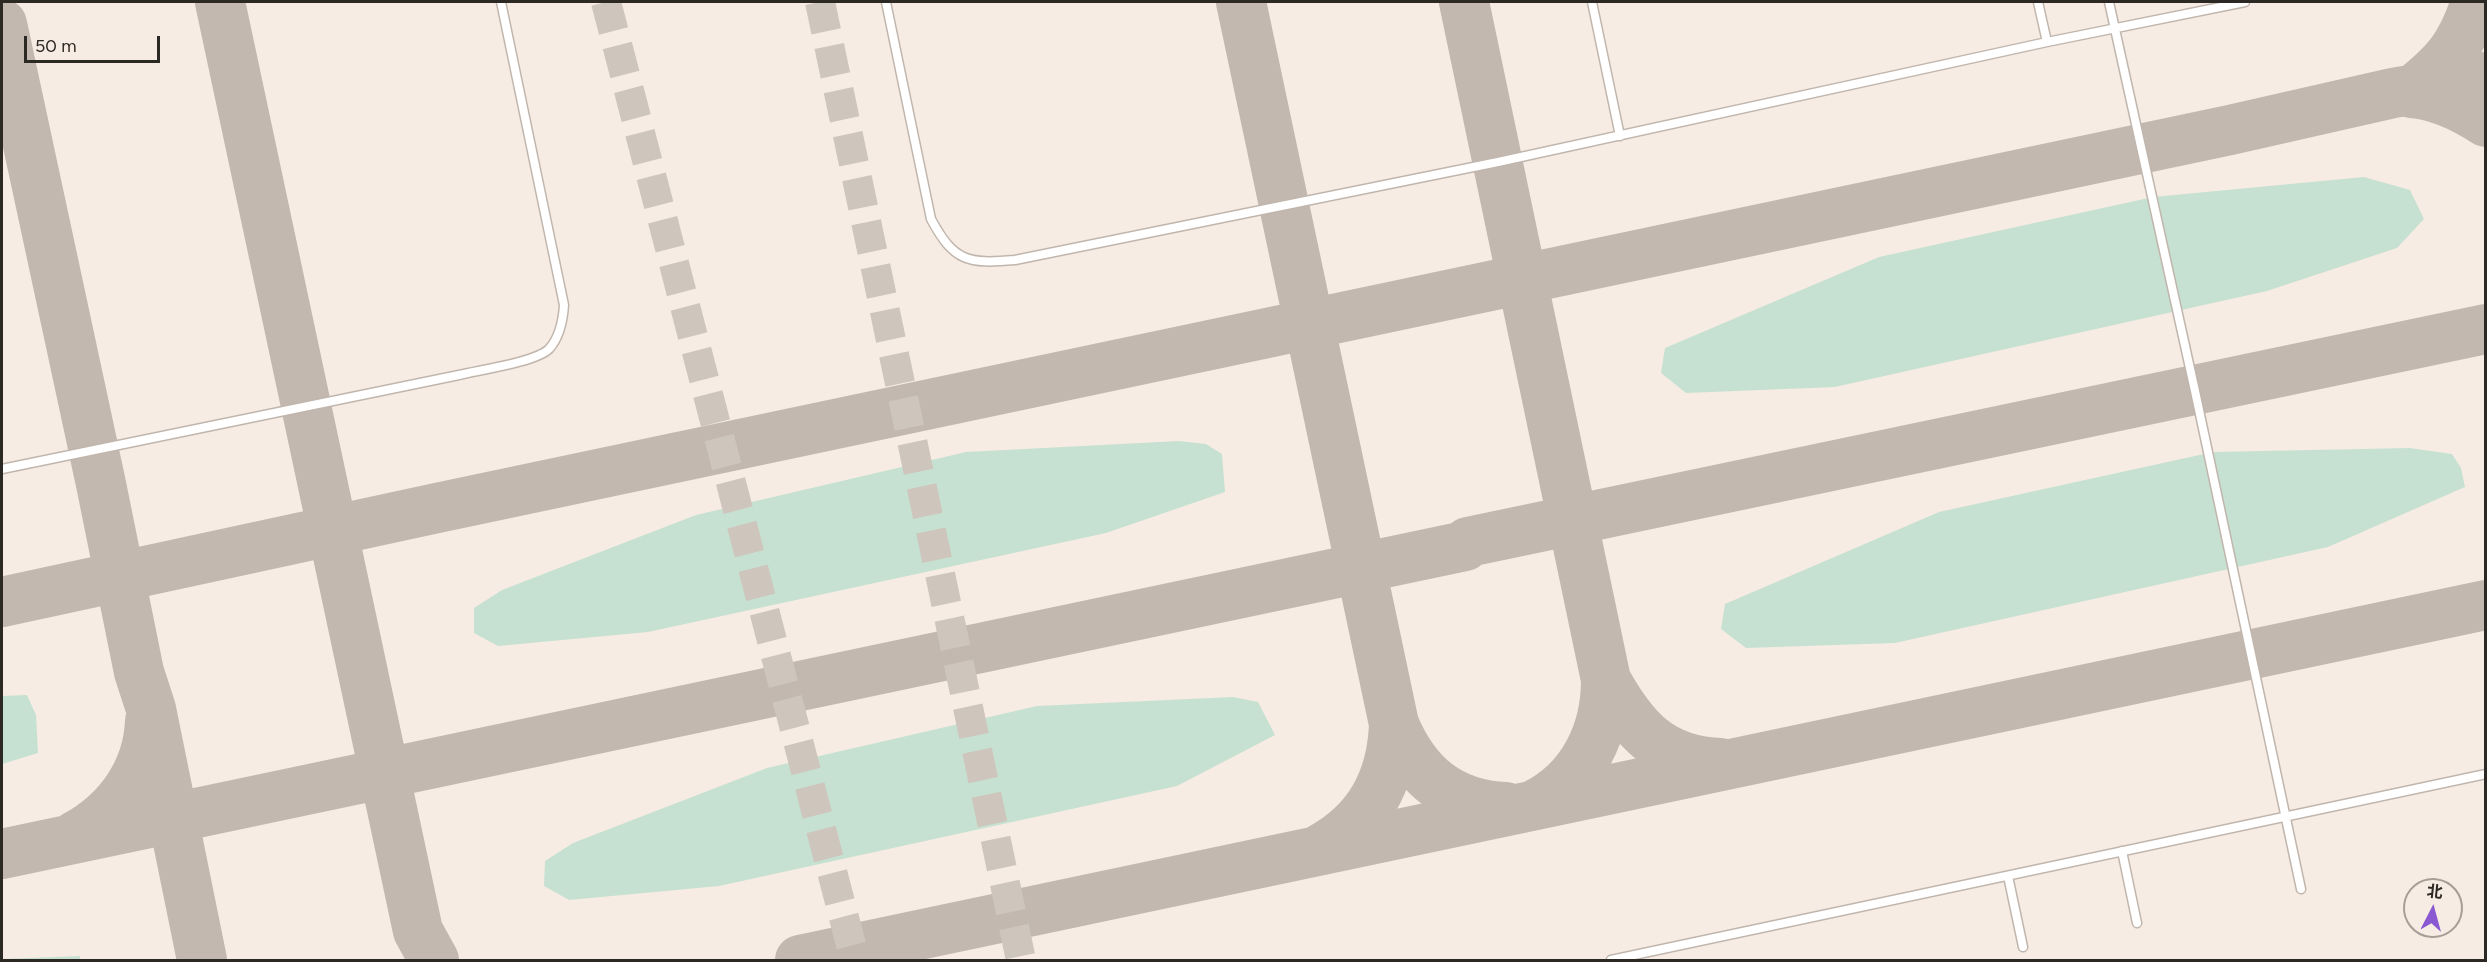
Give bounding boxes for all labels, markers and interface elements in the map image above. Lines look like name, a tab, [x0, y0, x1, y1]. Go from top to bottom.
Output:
scale bar	[27, 24, 164, 62]
text: 50 m	[35, 35, 77, 57]
north arrow	[2403, 878, 2463, 938]
text: 北	[2426, 881, 2444, 902]

